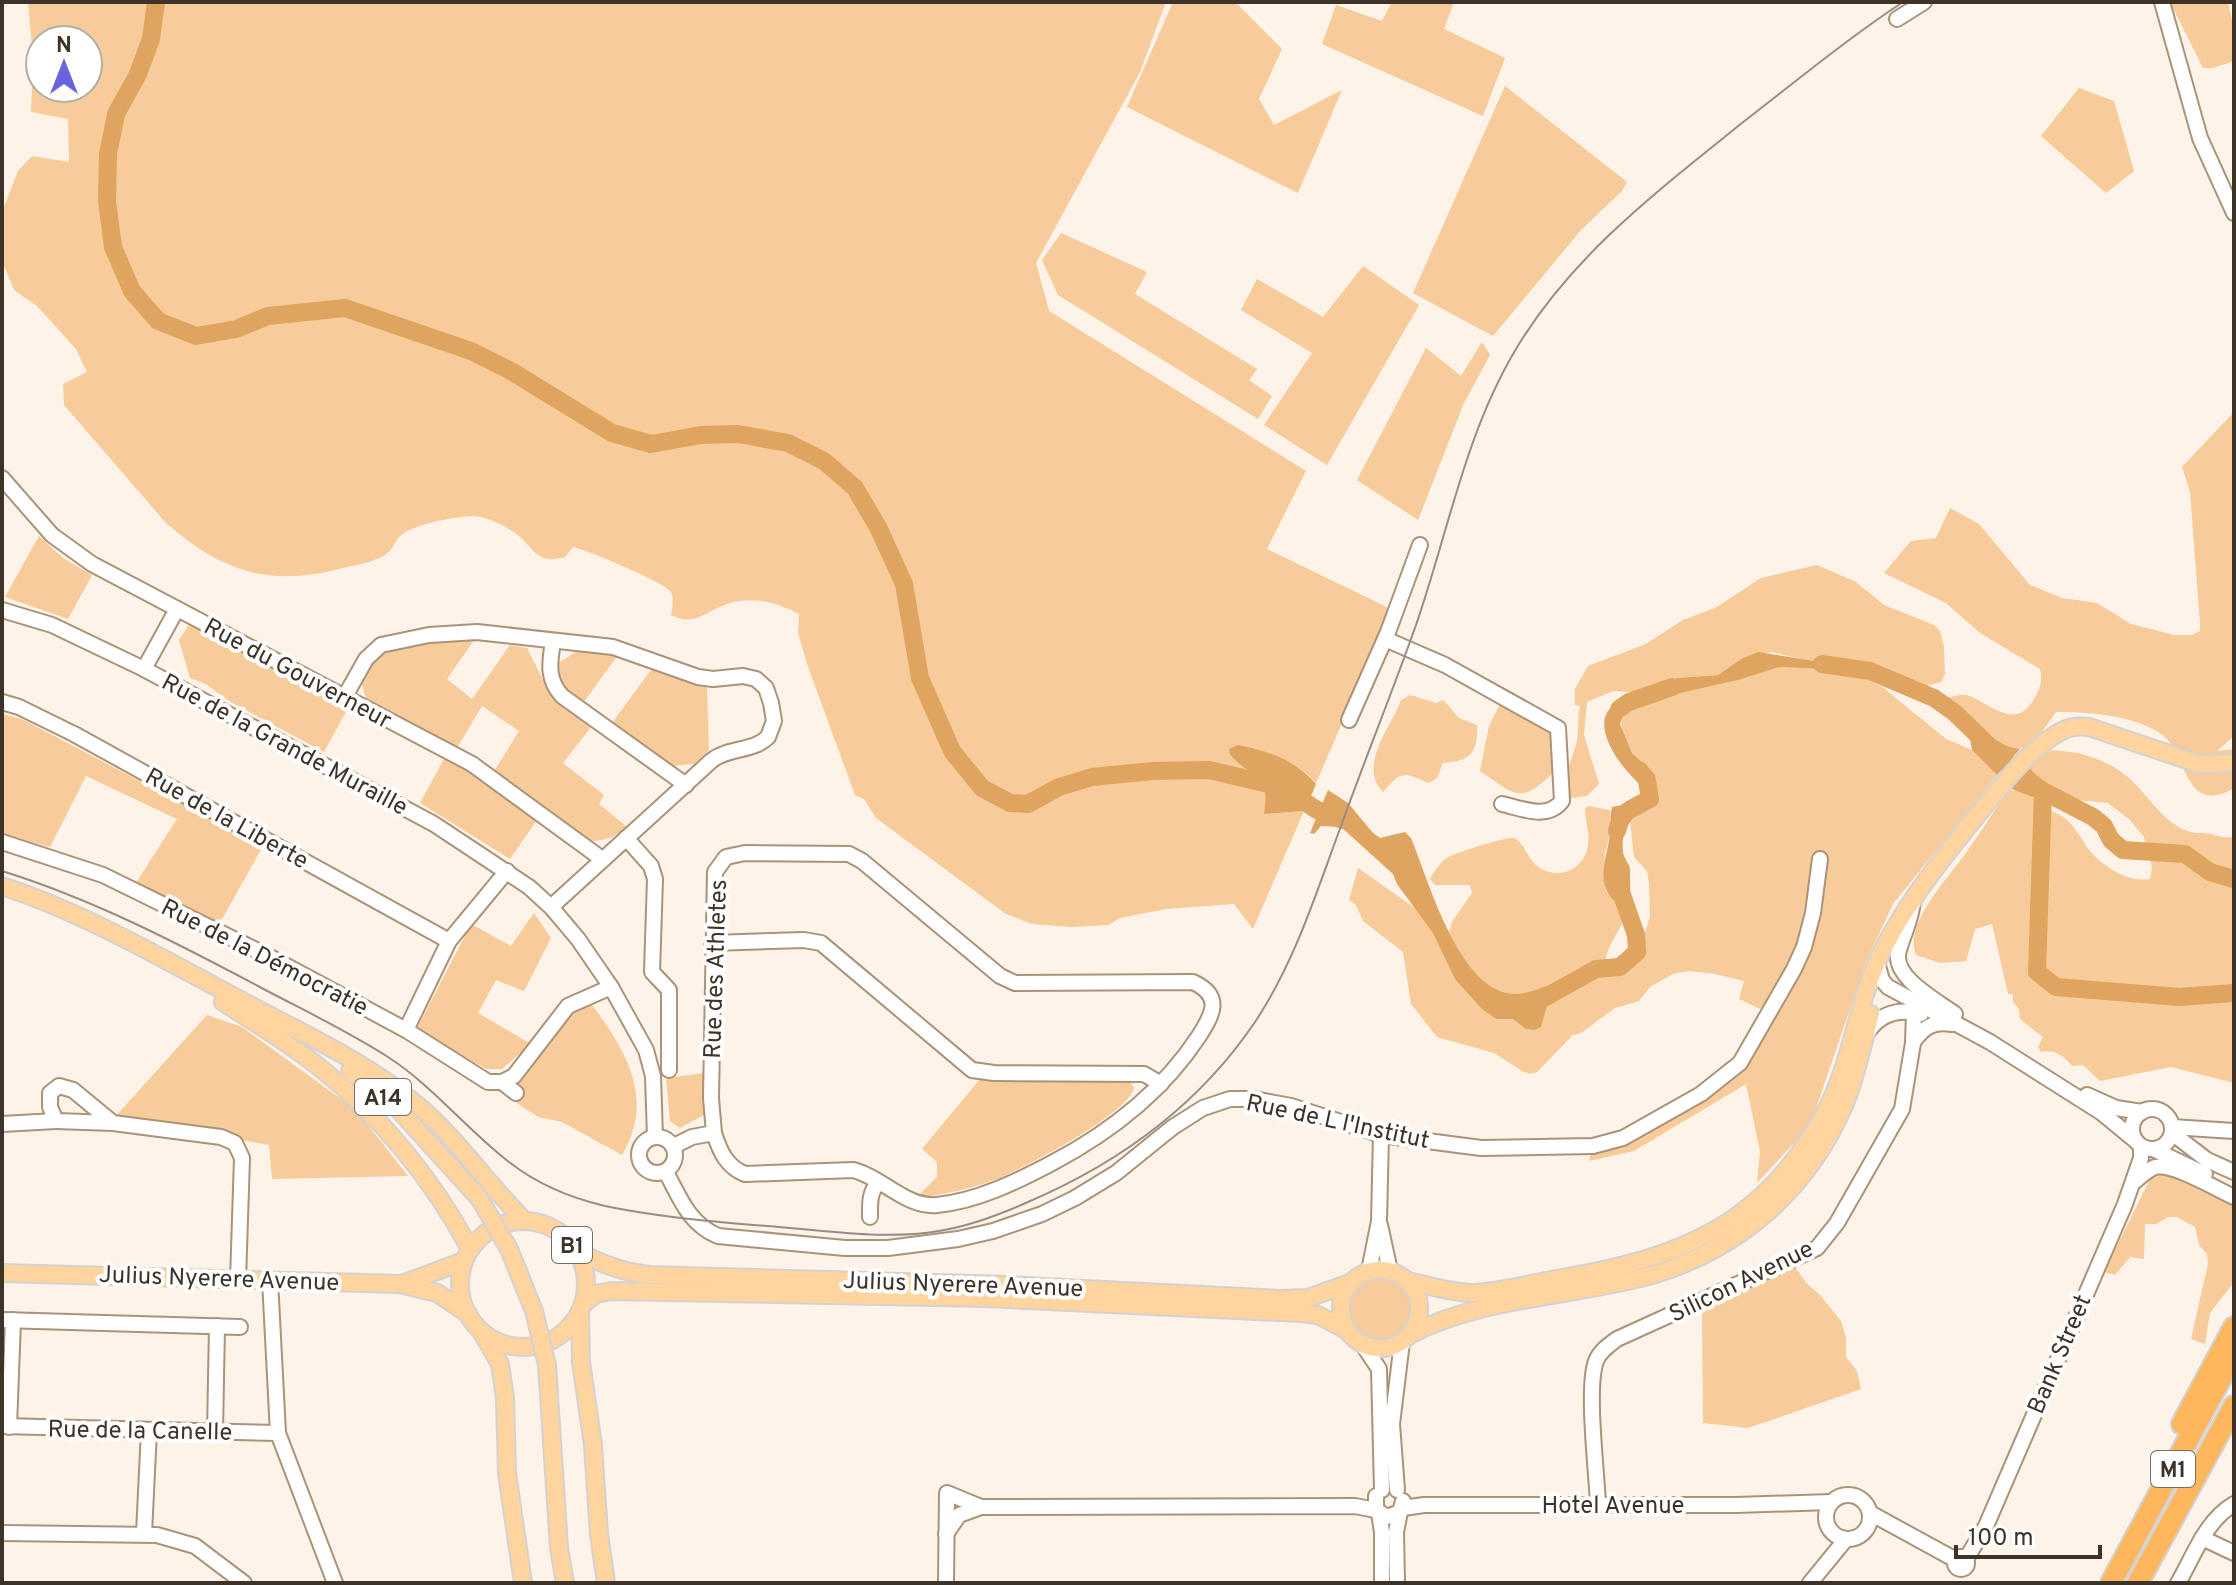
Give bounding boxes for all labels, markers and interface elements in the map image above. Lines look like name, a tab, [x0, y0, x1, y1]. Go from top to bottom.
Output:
north arrow	[24, 24, 104, 104]
text: N	[56, 33, 72, 60]
street label: Rue du Gouverneur	[198, 613, 396, 737]
street label: Rue de la Grande Muraille	[156, 668, 412, 823]
street label: Rue de la Liberte	[139, 762, 313, 877]
street label: Rue des Athletes	[699, 879, 735, 1059]
street label: Rue de la Démocratie	[156, 894, 373, 1024]
road number: A14	[355, 1079, 411, 1115]
street label: Rue de L l'Institut	[1243, 1089, 1432, 1157]
road number: B1	[552, 1227, 592, 1263]
street label: Silicon Avenue	[1665, 1235, 1819, 1331]
street label: Julius Nyerere Avenue	[98, 1261, 340, 1299]
street label: Julius Nyerere Avenue	[842, 1267, 1084, 1305]
street label: Bank Street	[2022, 1291, 2099, 1419]
street label: Rue de la Canelle	[47, 1415, 233, 1449]
road number: M1	[2151, 1451, 2195, 1487]
street label: Hotel Avenue	[1542, 1492, 1684, 1522]
scale bar	[1956, 1509, 2100, 1559]
text: 100 m	[1968, 1524, 2034, 1554]

